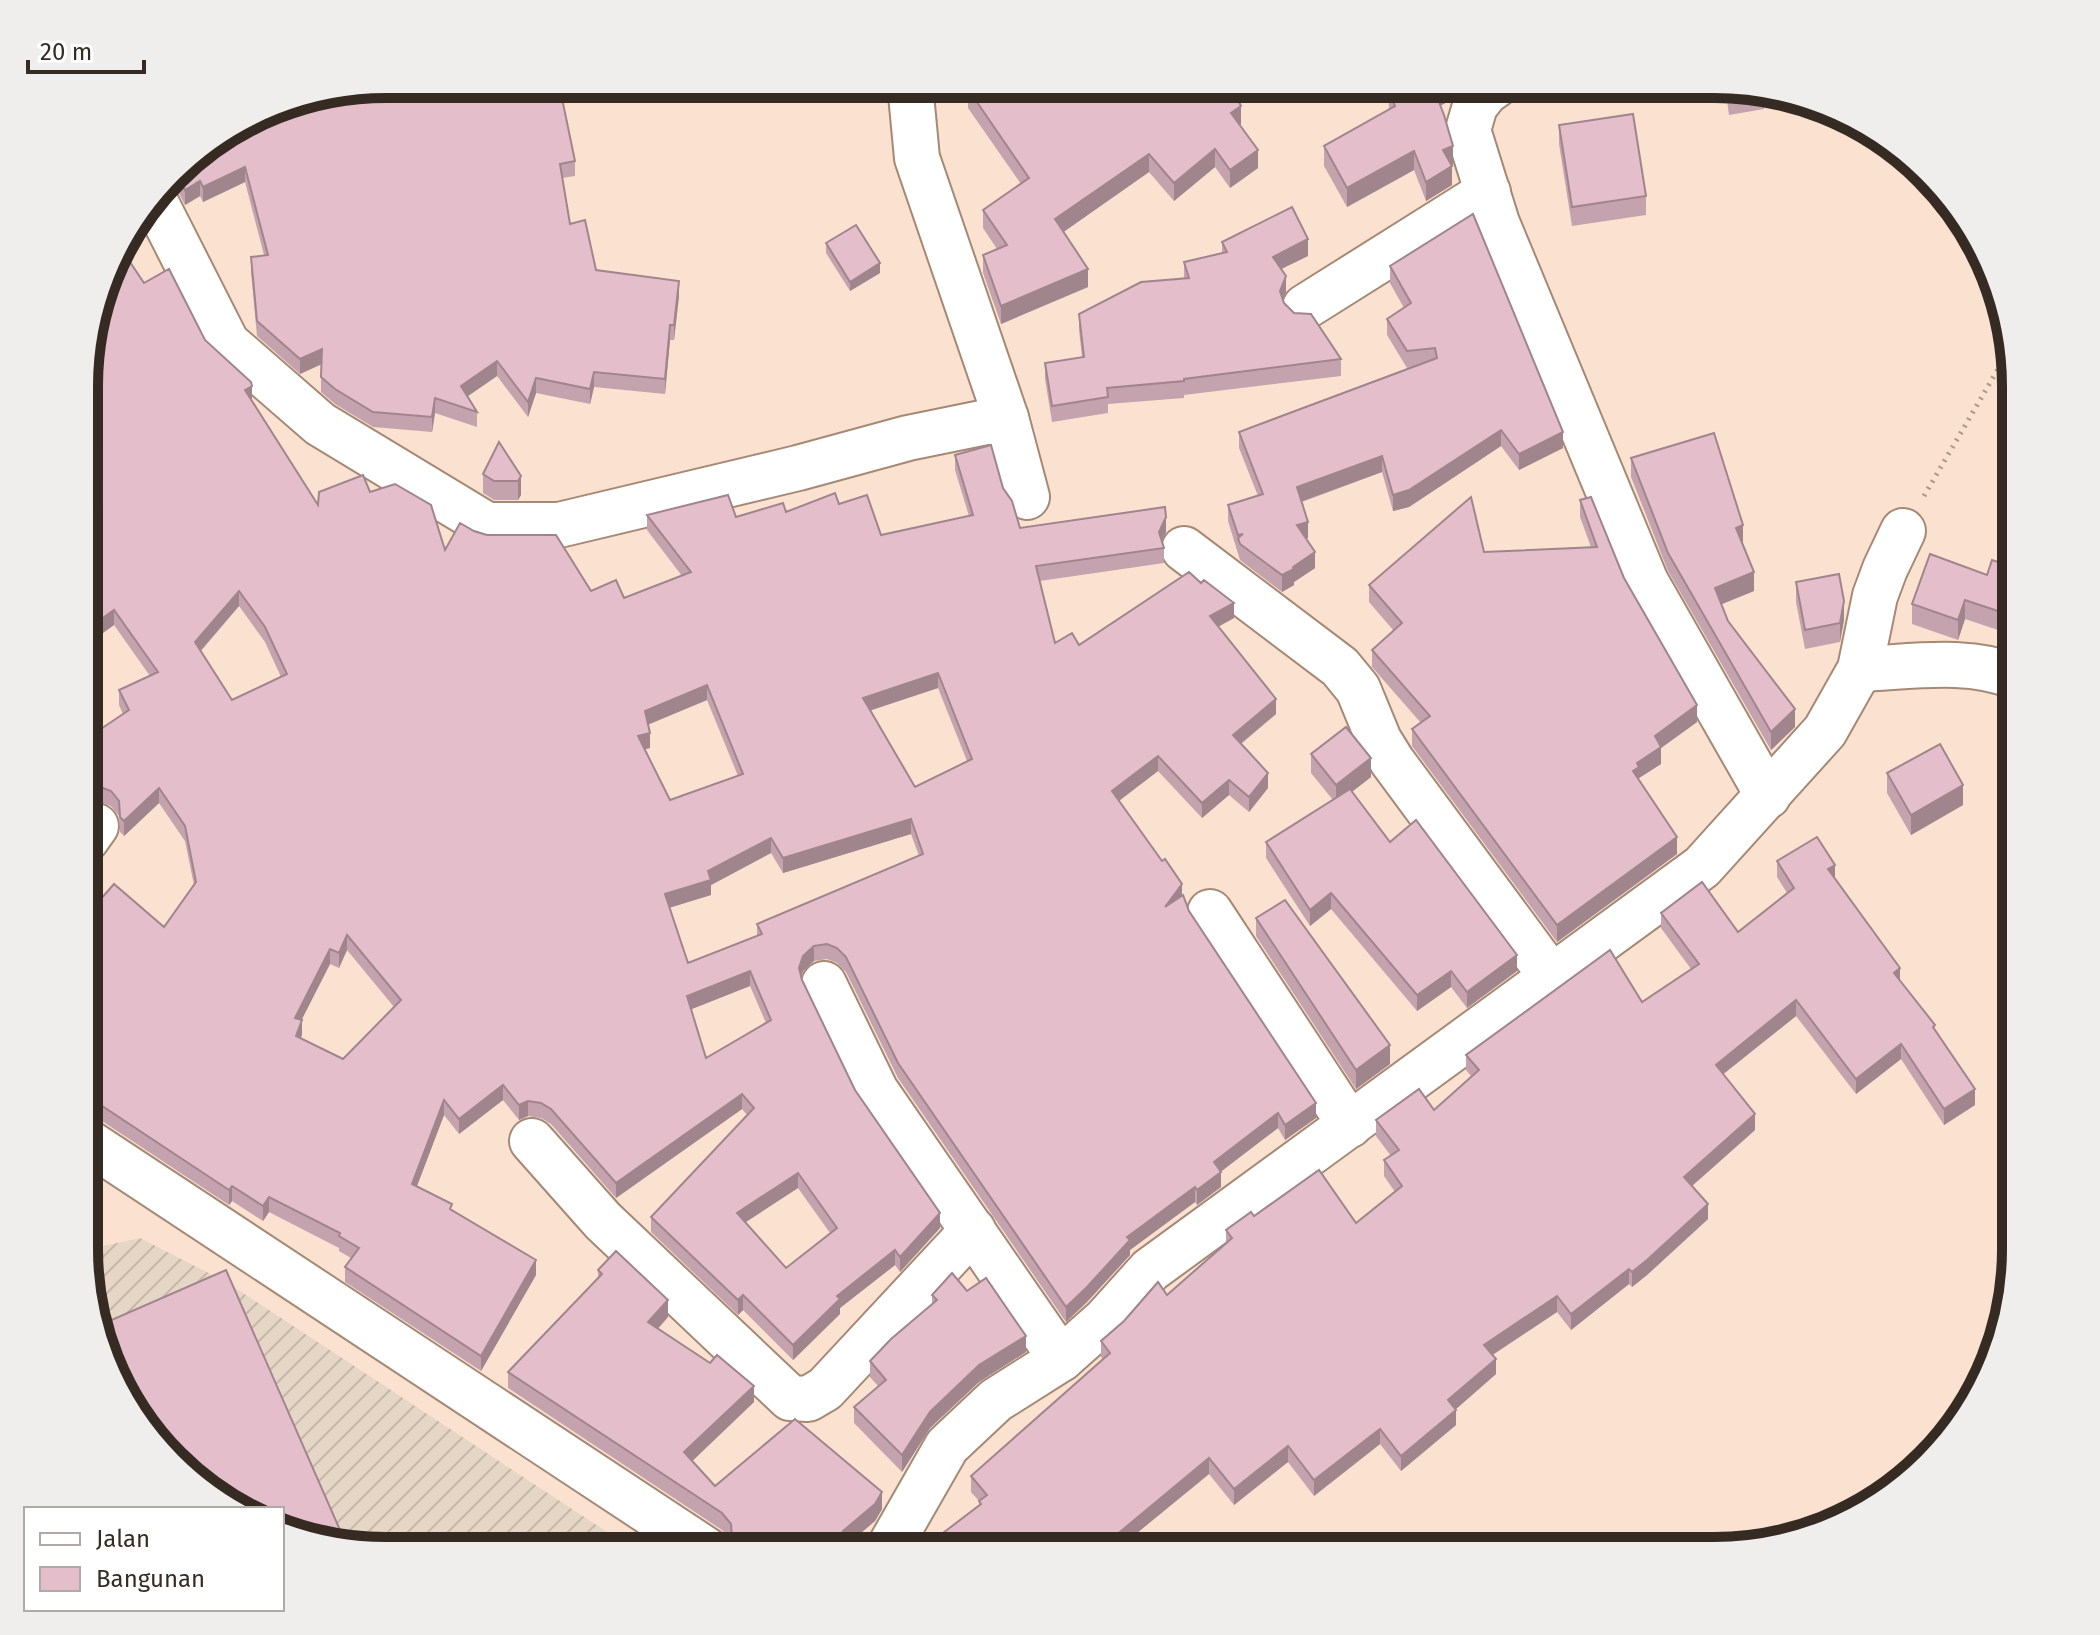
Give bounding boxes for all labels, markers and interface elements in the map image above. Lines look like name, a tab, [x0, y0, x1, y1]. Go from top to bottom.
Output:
scale bar	[28, 24, 144, 74]
text: 20 m	[40, 38, 92, 66]
legend	[24, 1507, 284, 1611]
text: Jalan	[96, 1525, 150, 1553]
text: Bangunan	[96, 1565, 205, 1593]

